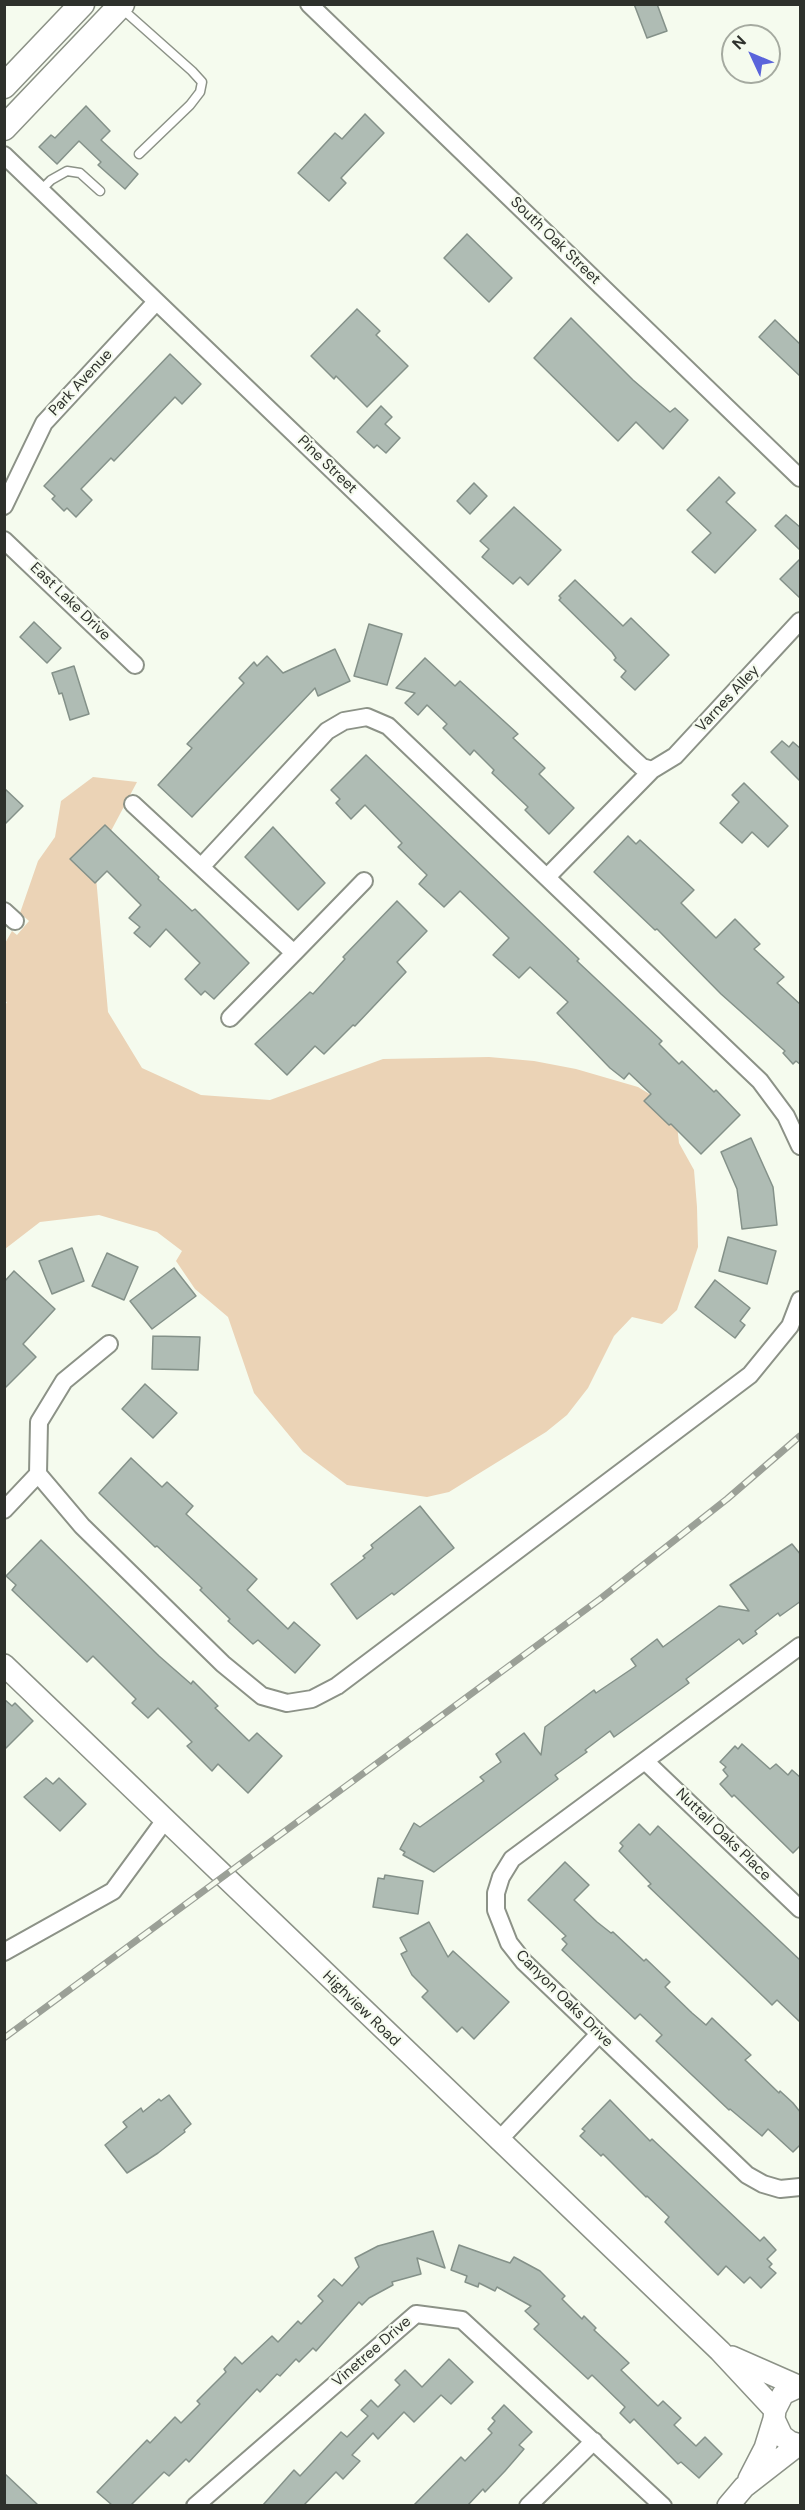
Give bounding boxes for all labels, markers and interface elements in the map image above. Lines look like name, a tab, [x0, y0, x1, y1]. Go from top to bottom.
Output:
north arrow	[721, 24, 781, 84]
text: N	[728, 31, 751, 54]
street label: South Oak Street	[506, 193, 604, 289]
street label: Park Avenue	[46, 346, 116, 420]
street label: Pine Street	[293, 432, 361, 498]
street label: East Lake Drive	[26, 559, 114, 645]
street label: Varnes Alley	[693, 662, 763, 736]
street label: Nuttall Oaks Place	[672, 1785, 774, 1885]
street label: Canyon Oaks Drive	[512, 1947, 616, 2051]
street label: Highview Road	[319, 1968, 403, 2050]
street label: Vinetree Drive	[329, 2313, 415, 2391]

